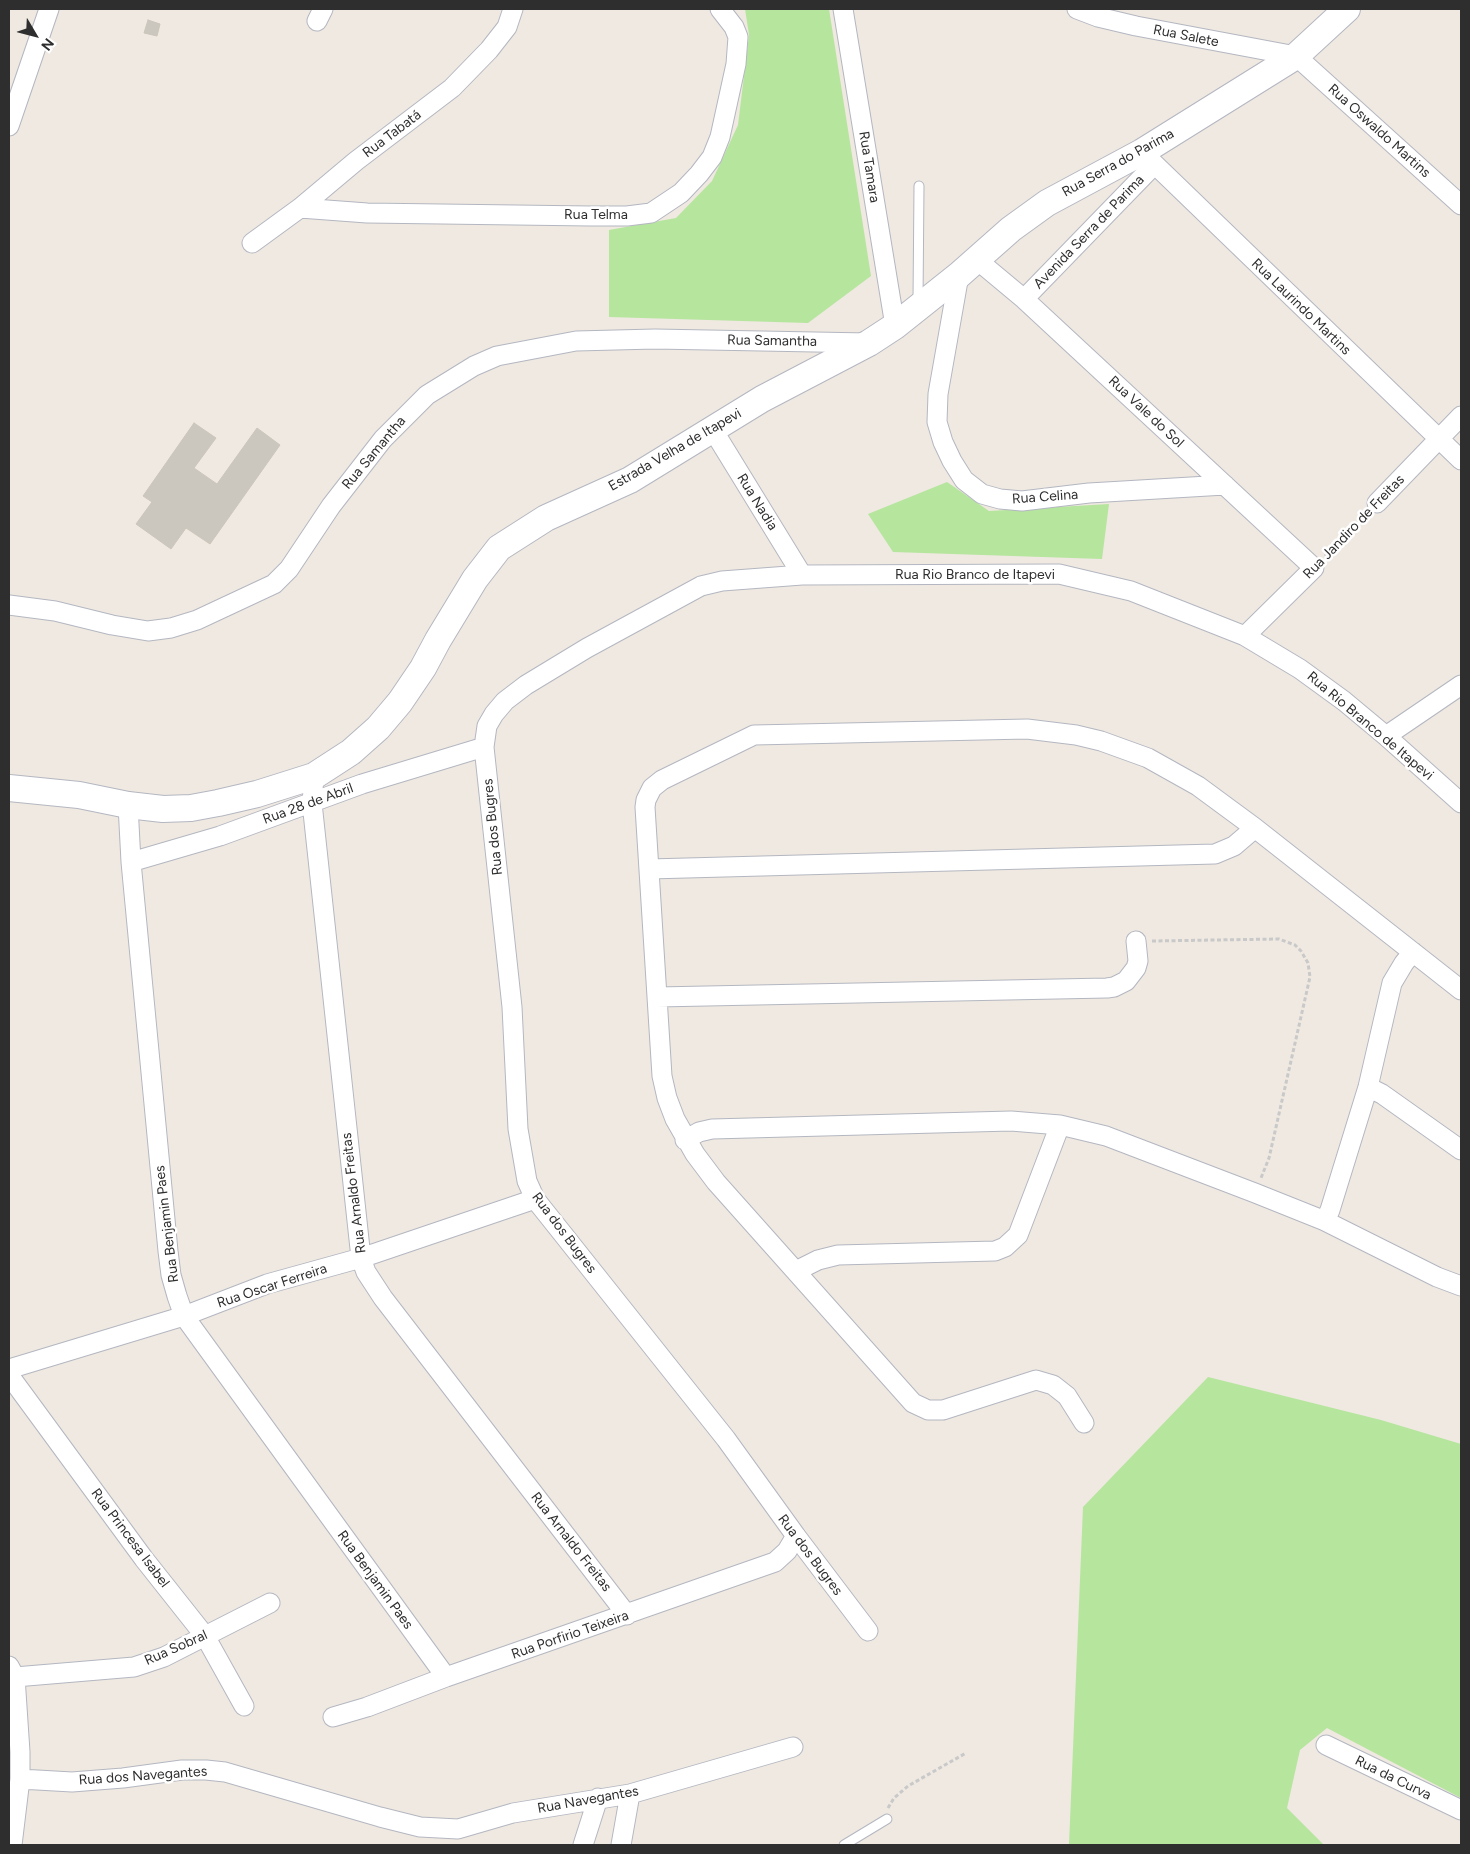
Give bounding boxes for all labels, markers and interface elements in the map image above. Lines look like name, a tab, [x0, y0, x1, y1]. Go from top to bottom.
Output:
north arrow	[10, 10, 60, 60]
street label: Rua Salete	[1152, 21, 1220, 51]
text: N	[37, 35, 57, 54]
street label: Rua Oswaldo Martins	[1324, 81, 1434, 181]
street label: Rua Tabatá	[359, 107, 425, 161]
street label: Rua Serra do Parima	[1059, 125, 1177, 201]
street label: Rua Tamara	[855, 130, 883, 204]
street label: Avenida Serra de Parima	[1030, 172, 1148, 292]
street label: Rua Telma	[564, 207, 628, 223]
street label: Rua Laurindo Martins	[1248, 255, 1354, 359]
street label: Rua Samantha	[727, 332, 817, 350]
street label: Rua Vale do Sol	[1105, 373, 1187, 451]
street label: Estrada Velha de Itapevi	[605, 405, 745, 495]
street label: Rua Samantha	[339, 413, 409, 493]
street label: Rua Nadia	[733, 471, 781, 533]
street label: Rua Jandiro de Freitas	[1300, 471, 1408, 583]
street label: Rua Celina	[1011, 486, 1079, 508]
street label: Rua Rio Branco de Itapevi	[895, 567, 1055, 583]
street label: Rua Rio Branco de Itapevi	[1303, 668, 1437, 784]
street label: Rua dos Bugres	[480, 778, 506, 876]
street label: Rua 28 de Abril	[260, 780, 356, 828]
street label: Rua Arnaldo Freitas	[338, 1132, 370, 1254]
street label: Rua Benjamin Paes	[151, 1165, 183, 1283]
street label: Rua dos Bugres	[528, 1189, 600, 1277]
street label: Rua Oscar Ferreira	[215, 1260, 329, 1312]
street label: Rua Princesa Isabel	[87, 1485, 173, 1591]
street label: Rua Arnaldo Freitas	[527, 1489, 615, 1595]
street label: Rua dos Bugres	[774, 1511, 846, 1599]
street label: Rua Benjamin Paes	[334, 1527, 416, 1633]
street label: Rua Porfirio Teixeira	[509, 1607, 631, 1663]
street label: Rua Sobral	[142, 1627, 210, 1669]
street label: Rua da Curva	[1352, 1752, 1434, 1804]
street label: Rua dos Navegantes	[78, 1763, 208, 1789]
street label: Rua Navegantes	[536, 1783, 640, 1817]

